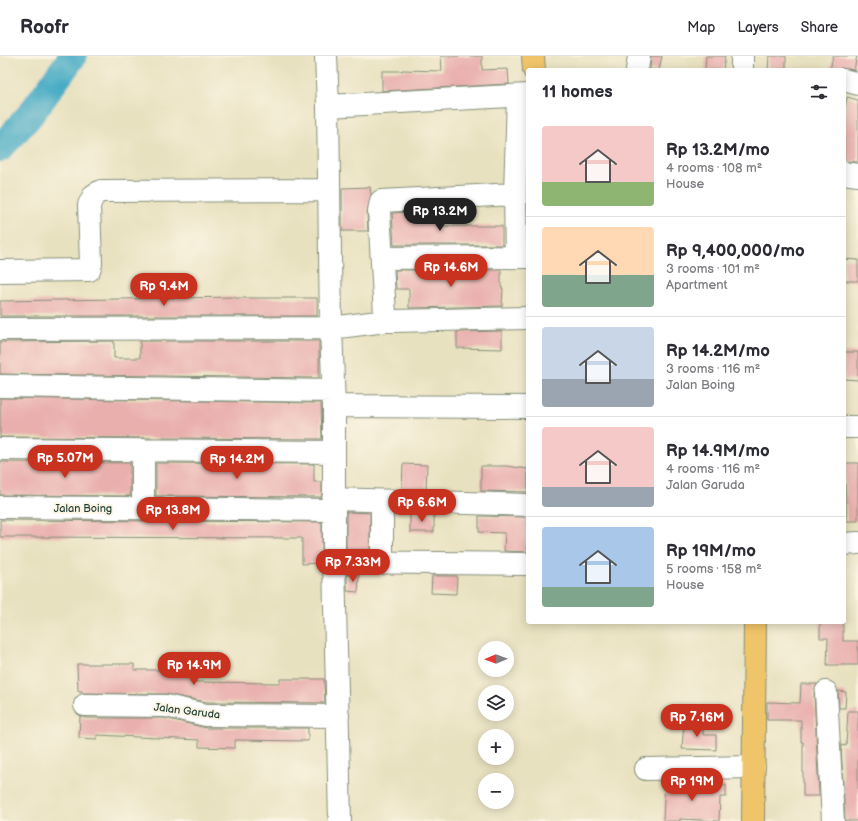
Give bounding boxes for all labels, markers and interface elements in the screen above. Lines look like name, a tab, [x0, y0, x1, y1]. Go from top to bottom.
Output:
text: Roofr	[20, 16, 69, 39]
text: Map	[687, 19, 715, 36]
text: Layers	[737, 19, 779, 36]
text: Share	[801, 19, 838, 36]
icon: filters	[808, 81, 830, 103]
text: 11 homes	[542, 82, 613, 102]
text: Rp 13.2M/mo	[666, 140, 770, 160]
icon: home	[574, 142, 622, 190]
text: 4 rooms · 108 m²	[666, 160, 762, 176]
text: House	[666, 176, 704, 192]
pin: Rp 13.2M	[399, 198, 481, 232]
text: Rp 13.2M	[413, 203, 467, 219]
text: Rp 9,400,000/mo	[666, 241, 805, 261]
icon: home	[574, 243, 622, 291]
pin: Rp 14.6M	[410, 254, 492, 288]
text: Rp 14.6M	[424, 259, 478, 275]
text: 3 rooms · 101 m²	[666, 261, 760, 277]
pin: Rp 9.4M	[127, 273, 201, 307]
text: Apartment	[666, 277, 727, 293]
text: Rp 9.4M	[139, 278, 189, 294]
text: Rp 14.2M/mo	[666, 341, 770, 361]
icon: home	[574, 343, 622, 391]
text: 3 rooms · 116 m²	[666, 361, 760, 377]
text: Jalan Boing	[666, 377, 735, 393]
text: Rp 14.9M/mo	[666, 441, 770, 461]
icon: home	[574, 443, 622, 491]
pin: Rp 5.07M	[24, 445, 106, 479]
pin: Rp 14.2M	[196, 446, 278, 480]
text: Rp 5.07M	[37, 450, 93, 466]
text: Rp 14.2M	[210, 451, 264, 467]
text: 4 rooms · 116 m²	[666, 461, 760, 477]
text: Jalan Garuda	[666, 477, 745, 493]
pin: Rp 6.6M	[385, 489, 459, 523]
text: Rp 6.6M	[397, 494, 447, 510]
pin: Rp 13.8M	[132, 497, 214, 531]
street label: Jalan Boing	[54, 502, 112, 515]
text: Rp 13.8M	[146, 502, 200, 518]
text: Rp 19M/mo	[666, 541, 756, 561]
icon: home	[574, 543, 622, 591]
pin: Rp 7.33M	[312, 549, 394, 583]
text: Rp 7.33M	[325, 554, 381, 570]
text: 5 rooms · 158 m²	[666, 561, 762, 577]
text: House	[666, 577, 704, 593]
north arrow	[478, 641, 514, 677]
map controls	[478, 641, 514, 809]
pin: Rp 14.9M	[153, 652, 235, 686]
text: Rp 14.9M	[167, 657, 221, 673]
button: layers	[478, 685, 514, 721]
street label: Jalan Garuda	[153, 700, 221, 722]
pin: Rp 7.16M	[656, 704, 738, 738]
text: Rp 7.16M	[670, 709, 724, 725]
button: +	[478, 729, 514, 765]
pin: Rp 19M	[659, 768, 725, 802]
button: −	[478, 773, 514, 809]
text: Rp 19M	[670, 773, 714, 789]

